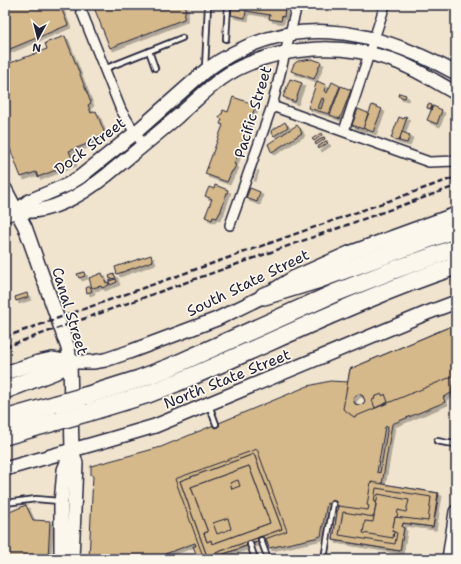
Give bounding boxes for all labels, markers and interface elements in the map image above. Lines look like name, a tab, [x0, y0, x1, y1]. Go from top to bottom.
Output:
north arrow	[18, 18, 58, 58]
text: N	[31, 39, 42, 55]
street label: Pacific Street	[230, 64, 276, 160]
street label: Dock Street	[50, 113, 130, 179]
street label: South State Street	[183, 245, 313, 321]
street label: Canal Street	[47, 265, 93, 357]
street label: North State Street	[161, 344, 293, 414]

